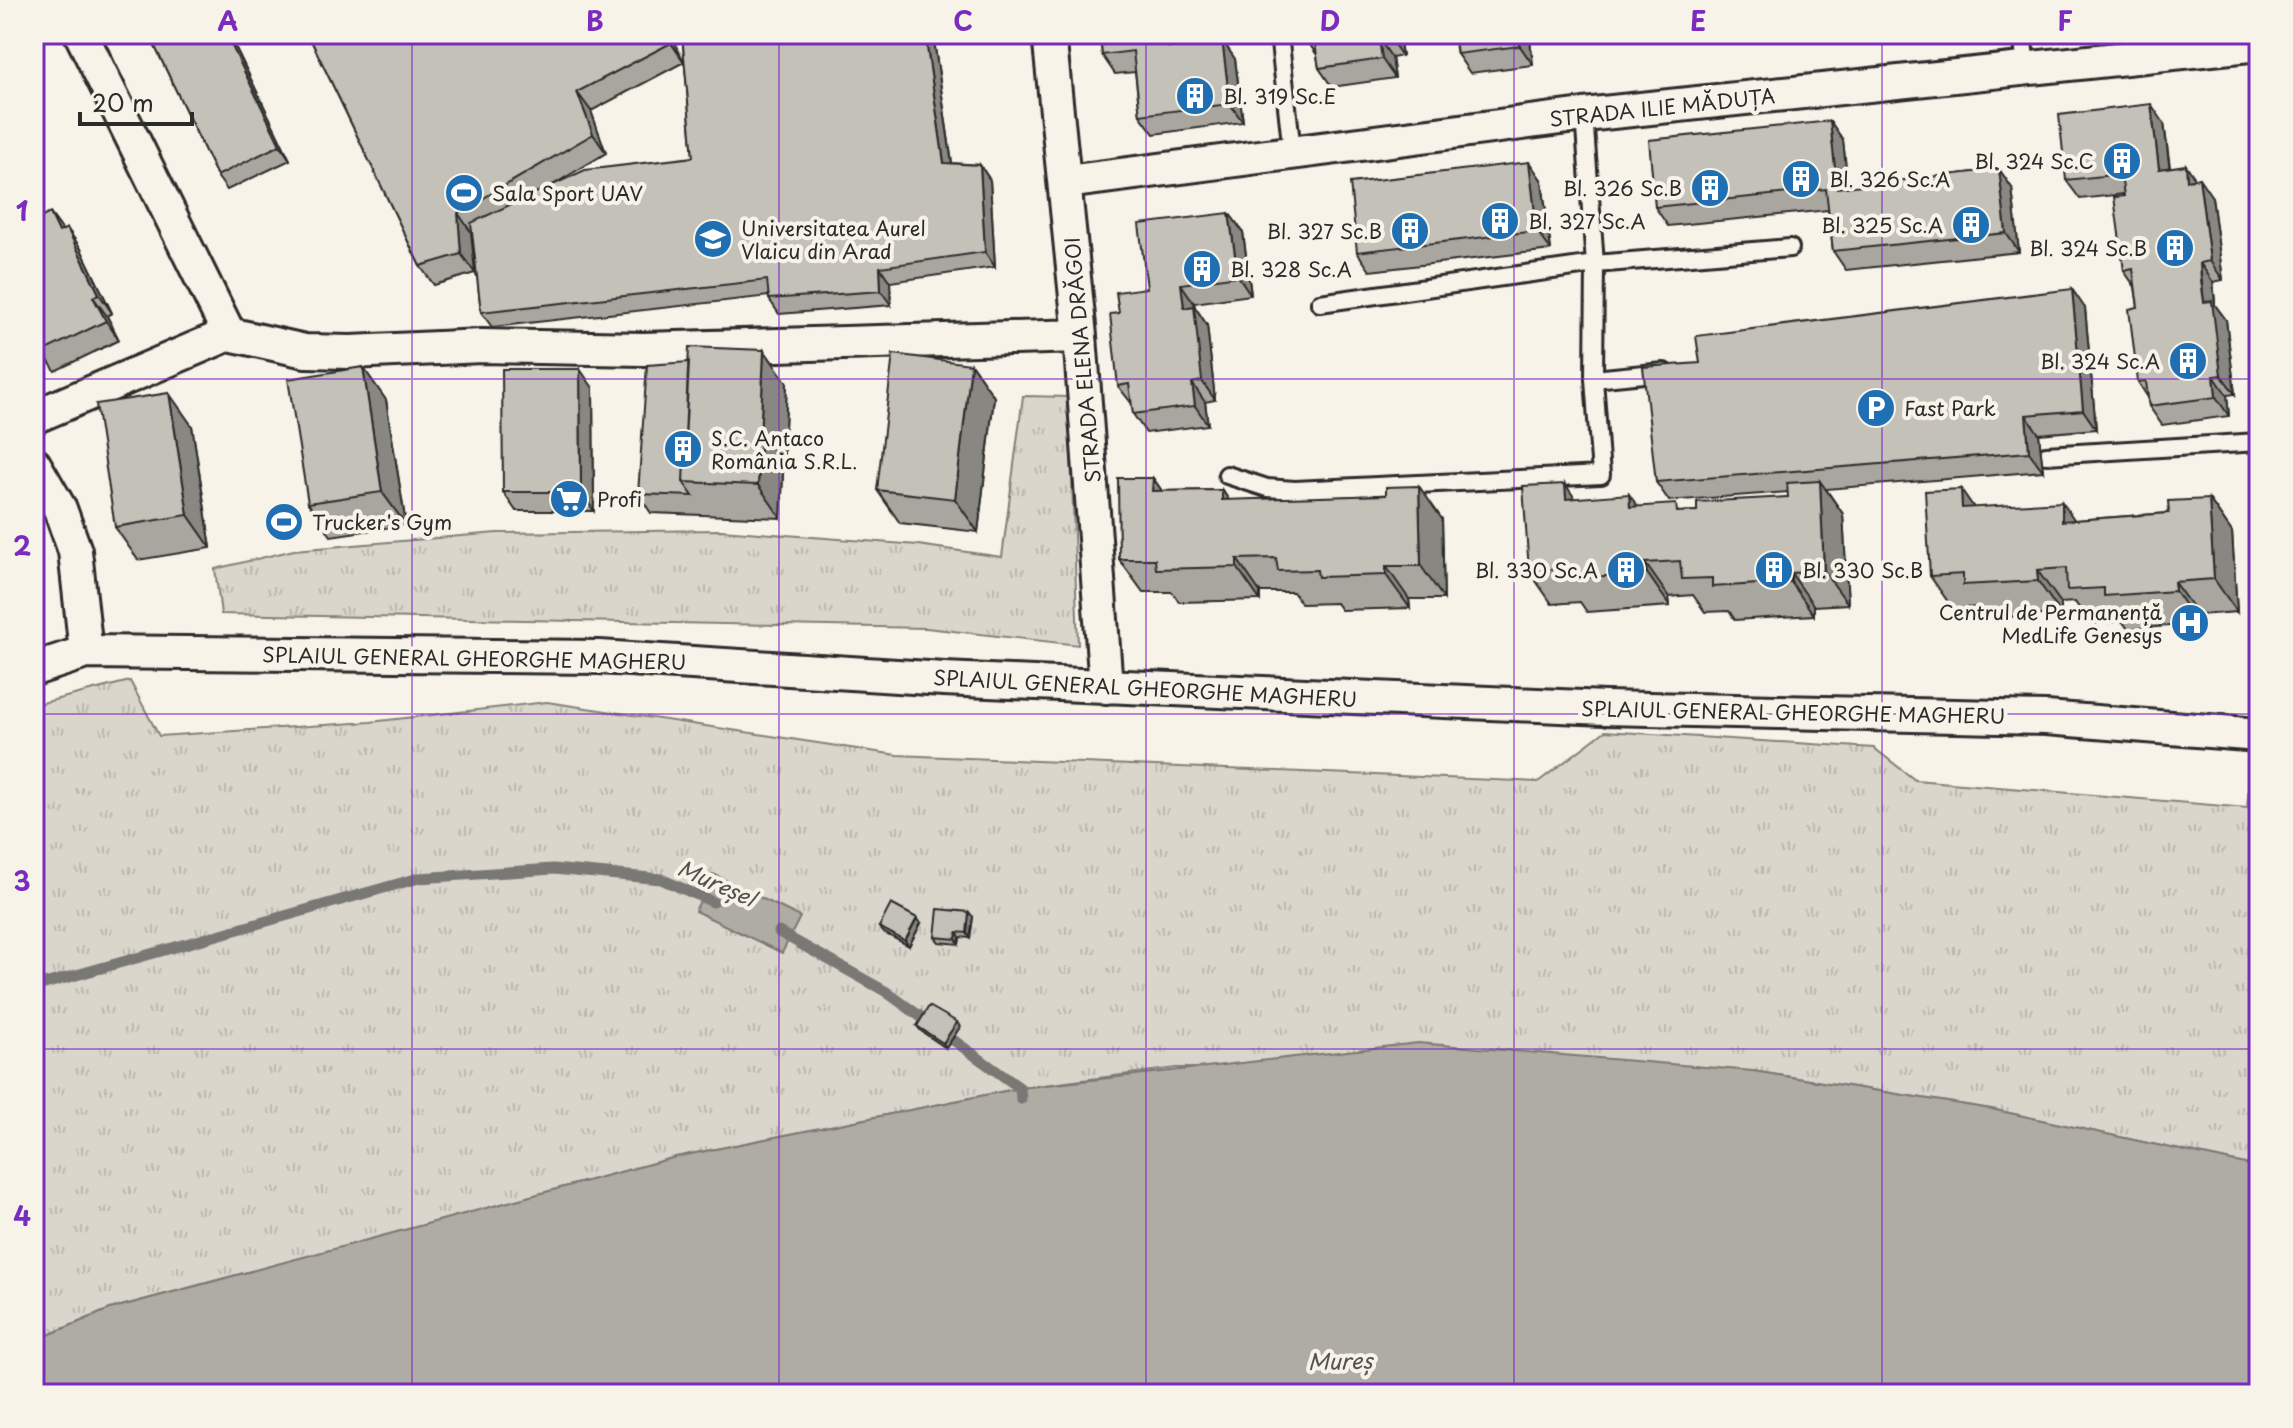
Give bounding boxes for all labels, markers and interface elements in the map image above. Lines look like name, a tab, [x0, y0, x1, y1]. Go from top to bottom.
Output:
text: A	[218, 1, 238, 40]
text: B	[586, 1, 604, 40]
text: C	[953, 1, 973, 40]
text: D	[1320, 1, 1340, 40]
text: E	[1690, 1, 1706, 40]
text: F	[2057, 1, 2073, 40]
building icon: Bl. 319 Sc.E	[1174, 75, 1216, 117]
scale bar	[80, 76, 192, 126]
street label: STRADA ILIE MĂDUȚA	[1548, 80, 1776, 134]
place label: Bl. 319 Sc.E	[1223, 81, 1336, 111]
text: 20 m	[92, 84, 154, 120]
building icon: Bl. 324 Sc.C	[2101, 140, 2143, 182]
place label: Bl. 324 Sc.C	[1974, 146, 2094, 176]
building icon: Bl. 326 Sc.A	[1780, 158, 1822, 200]
place label: Bl. 326 Sc.A	[1829, 164, 1950, 194]
building icon: Bl. 326 Sc.B	[1689, 167, 1731, 209]
sports icon: Sala Sport UAV	[443, 172, 485, 214]
place label: Bl. 326 Sc.B	[1563, 173, 1682, 203]
place label: Sala Sport UAV	[492, 178, 643, 208]
text: 1	[16, 191, 28, 230]
building icon: Bl. 327 Sc.A	[1479, 200, 1521, 242]
building icon: Bl. 325 Sc.A	[1950, 204, 1992, 246]
place label: Bl. 327 Sc.A	[1528, 206, 1645, 236]
building icon: Bl. 327 Sc.B	[1389, 210, 1431, 252]
place label: Bl. 325 Sc.A	[1821, 210, 1943, 240]
place label: Universitatea Aurel Vlaicu din Arad	[741, 213, 926, 266]
place label: Bl. 327 Sc.B	[1267, 216, 1382, 246]
school or university icon: Universitatea Aurel Vlaicu din Arad	[692, 218, 734, 260]
building icon: Bl. 324 Sc.B	[2154, 227, 2196, 269]
place label: Bl. 324 Sc.B	[2029, 233, 2147, 263]
street label: STRADA ELENA DRĂGOI	[1056, 236, 1108, 484]
building icon: Bl. 328 Sc.A	[1181, 248, 1223, 290]
place label: Bl. 328 Sc.A	[1230, 254, 1352, 284]
building icon: Bl. 324 Sc.A	[2167, 340, 2209, 382]
place label: Bl. 324 Sc.A	[2040, 346, 2160, 376]
parking icon: Fast Park	[1855, 387, 1897, 429]
place label: Fast Park	[1904, 393, 1996, 423]
place label: S.C. Antaco România S.R.L.	[711, 423, 857, 476]
building icon: S.C. Antaco România S.R.L.	[662, 428, 704, 470]
supermarket icon: Profi	[548, 478, 590, 520]
place label: Profi	[597, 484, 642, 514]
sports icon: Trucker's Gym	[263, 501, 305, 543]
place label: Trucker's Gym	[312, 507, 452, 537]
text: 2	[13, 526, 31, 565]
building icon: Bl. 330 Sc.A	[1605, 549, 1647, 591]
building icon: Bl. 330 Sc.B	[1753, 549, 1795, 591]
place label: Bl. 330 Sc.A	[1475, 555, 1598, 585]
place label: Bl. 330 Sc.B	[1802, 555, 1923, 585]
place label: Centrul de Permanență MedLife Genesys	[1939, 597, 2163, 650]
hospital icon: Centrul de Permanență MedLife Genesys	[2169, 602, 2211, 644]
street label: SPLAIUL GENERAL GHEORGHE MAGHERU	[262, 639, 686, 677]
street label: SPLAIUL GENERAL GHEORGHE MAGHERU	[932, 662, 1358, 714]
street label: SPLAIUL GENERAL GHEORGHE MAGHERU	[1581, 693, 2005, 731]
water label: Mureșel	[673, 850, 764, 915]
text: 3	[13, 861, 31, 900]
text: 4	[13, 1196, 31, 1235]
water label: Mureș	[1307, 1343, 1374, 1377]

